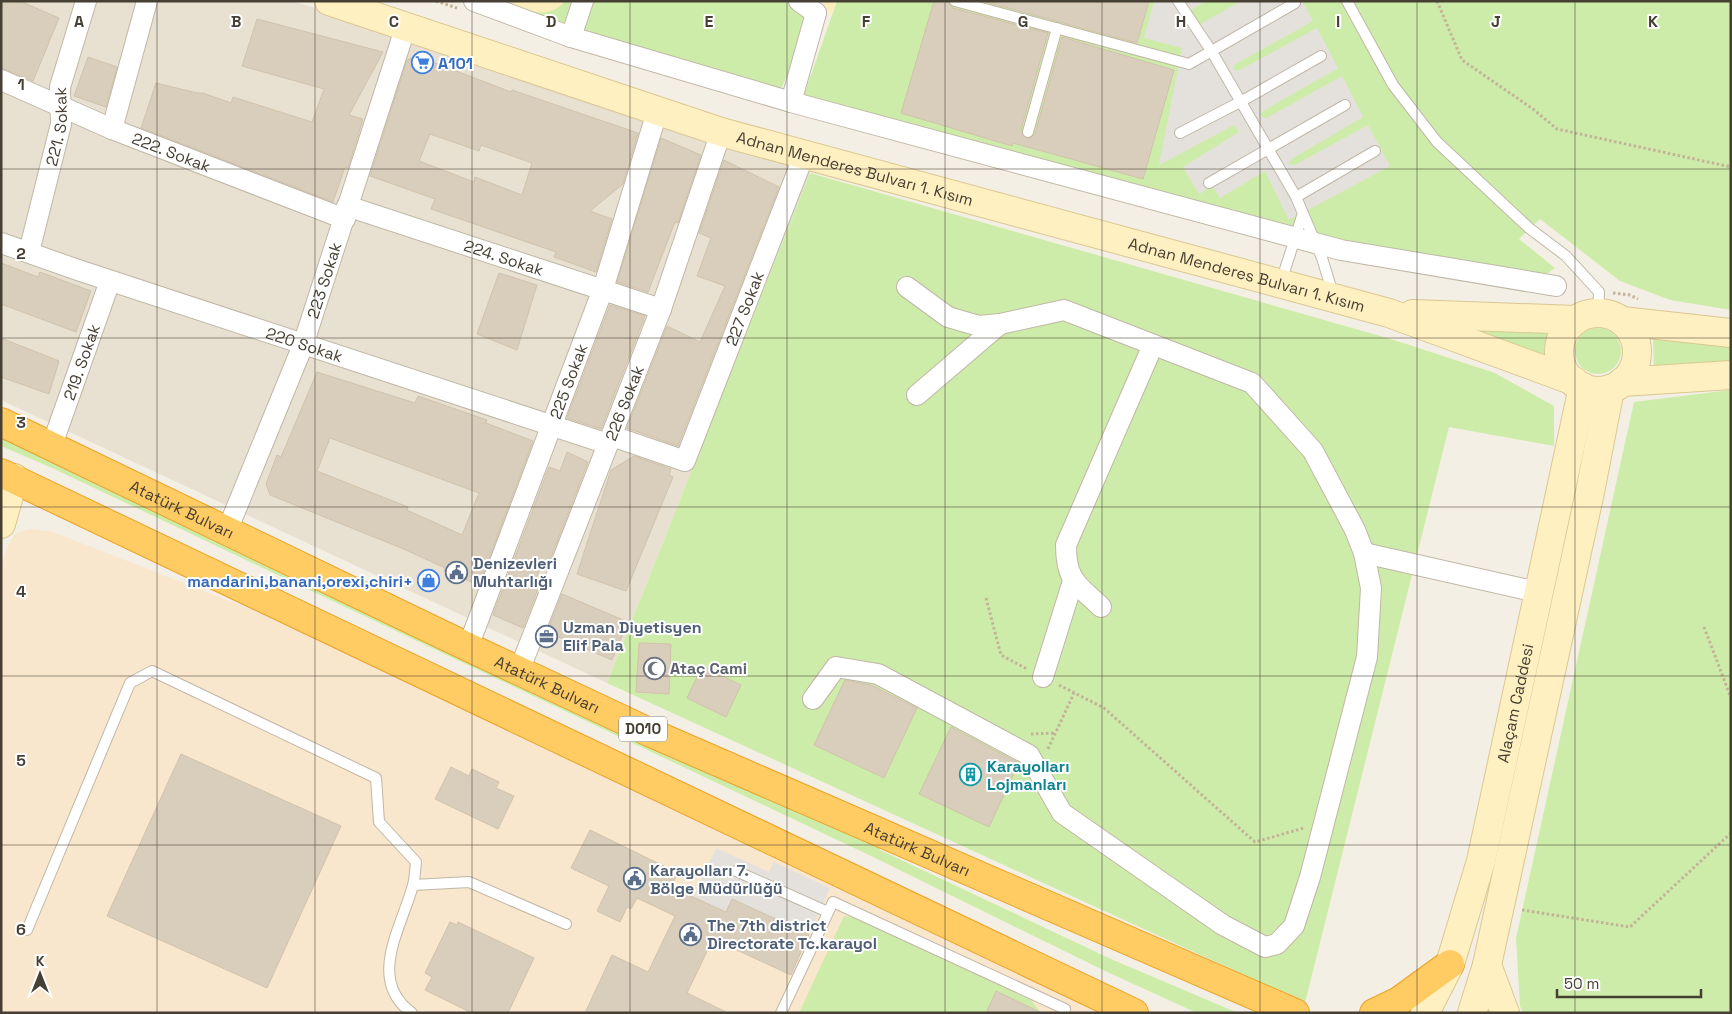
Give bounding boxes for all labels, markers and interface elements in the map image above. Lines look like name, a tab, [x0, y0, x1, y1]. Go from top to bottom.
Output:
text: A	[74, 11, 84, 32]
text: B	[231, 11, 241, 32]
text: C	[389, 11, 399, 32]
text: D	[546, 11, 556, 32]
text: E	[705, 11, 714, 32]
text: F	[862, 11, 871, 32]
text: G	[1018, 11, 1028, 32]
text: H	[1176, 11, 1186, 32]
text: I	[1336, 11, 1340, 32]
text: J	[1491, 11, 1501, 32]
text: K	[1648, 11, 1658, 32]
supermarket icon: A101	[410, 51, 434, 75]
place label: A101	[438, 53, 473, 74]
text: 1	[17, 74, 25, 95]
street label: 221. Sokak	[41, 86, 72, 168]
street label: Adnan Menderes Bulvarı 1. Kısım	[734, 127, 975, 211]
street label: 222. Sokak	[129, 128, 214, 177]
street label: Adnan Menderes Bulvarı 1. Kısım	[1126, 233, 1367, 317]
street label: 224. Sokak	[461, 235, 546, 281]
street label: 223 Sokak	[302, 239, 347, 321]
text: 2	[16, 243, 26, 264]
street label: 227 Sokak	[721, 268, 769, 349]
street label: 219. Sokak	[59, 321, 105, 403]
street label: 220 Sokak	[263, 322, 346, 367]
street label: 225 Sokak	[545, 340, 593, 422]
street label: 226 Sokak	[600, 362, 649, 444]
text: 3	[16, 412, 26, 433]
street label: Atatürk Bulvarı	[126, 476, 238, 544]
place label: Denizevleri Muhtarlığı	[473, 553, 557, 592]
public building icon: Denizevleri Muhtarlığı	[445, 560, 469, 584]
shop icon: mandarini,banani,orexi,chiri+	[417, 569, 441, 593]
place label: mandarini,banani,orexi,chiri+	[187, 571, 413, 592]
text: 4	[16, 581, 26, 602]
place label: Uzman Diyetisyen Elif Pala	[563, 617, 702, 656]
office icon: Uzman Diyetisyen Elif Pala	[535, 624, 559, 648]
street label: Alaçam Caddesi	[1492, 642, 1538, 765]
street label: Atatürk Bulvarı	[491, 651, 603, 718]
mosque icon: Ataç Cami	[642, 656, 666, 680]
place label: Ataç Cami	[670, 658, 747, 679]
road number: D010	[619, 716, 667, 742]
text: 5	[16, 750, 26, 771]
place label: Karayolları Lojmanları	[987, 756, 1069, 795]
building icon: Karayolları Lojmanları	[959, 763, 983, 787]
street label: Atatürk Bulvarı	[861, 817, 973, 881]
place label: Karayolları 7. Bölge Müdürlüğü	[650, 860, 783, 899]
public building icon: Karayolları 7. Bölge Müdürlüğü	[622, 867, 646, 891]
place label: The 7th district Directorate Tc.karayol	[707, 915, 877, 954]
text: 6	[16, 919, 26, 940]
public building icon: The 7th district Directorate Tc.karayol	[679, 922, 703, 946]
north arrow	[15, 949, 65, 999]
text: K	[36, 952, 45, 970]
scale bar	[1557, 966, 1701, 998]
text: 50 m	[1564, 974, 1599, 993]

